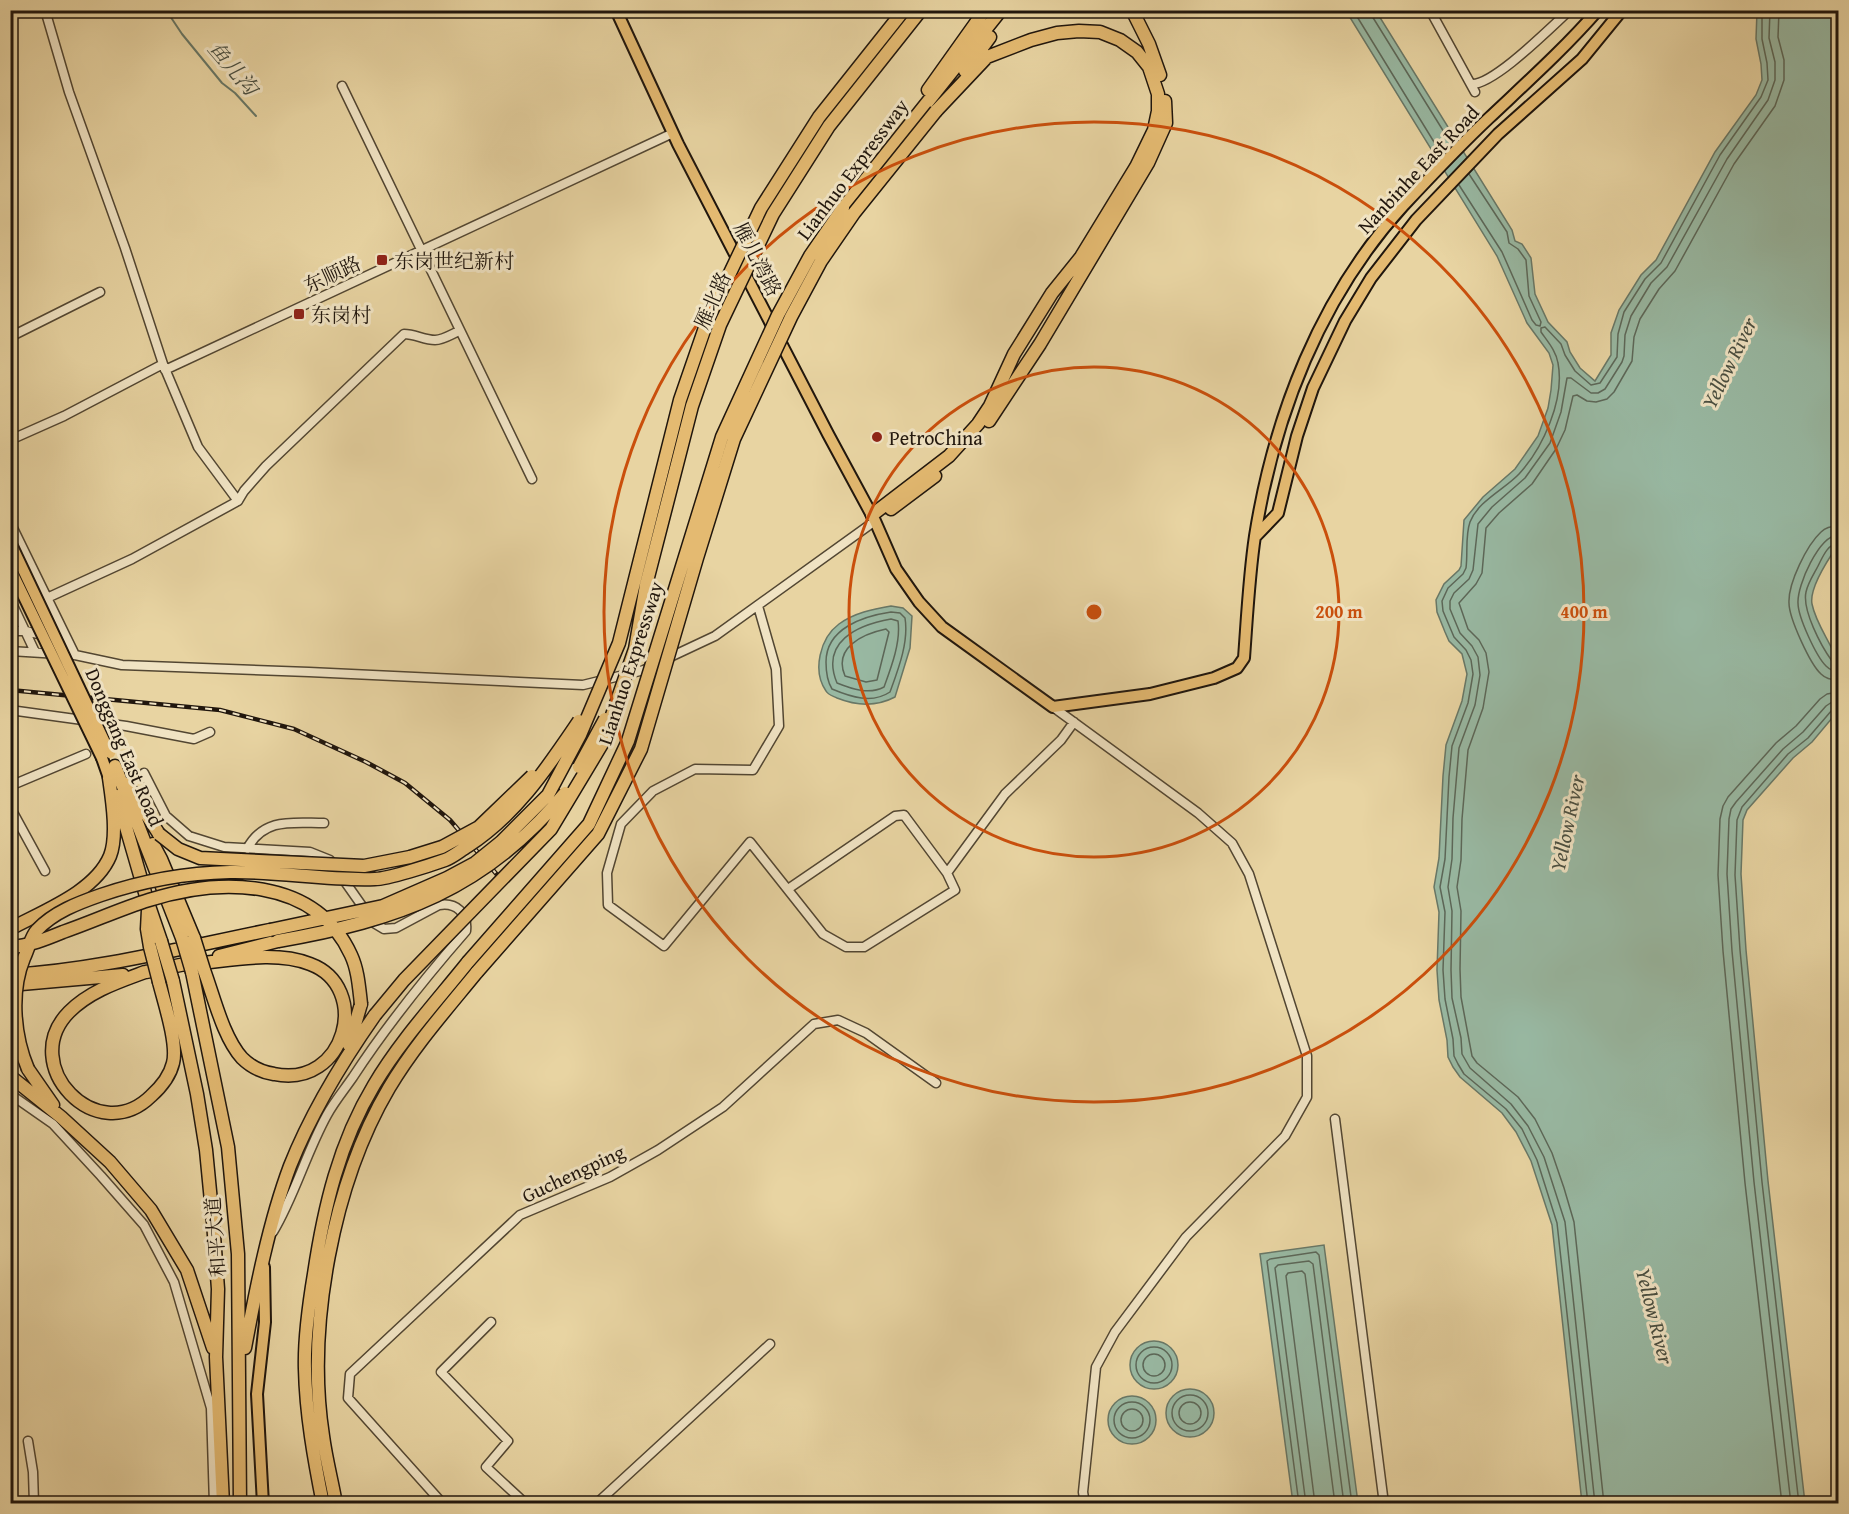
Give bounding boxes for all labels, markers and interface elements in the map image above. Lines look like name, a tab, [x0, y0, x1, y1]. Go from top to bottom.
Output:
water label: 鱼儿沟	[201, 34, 267, 104]
street label: Lianhuo Expressway	[789, 92, 915, 246]
street label: Nanbinhe East Road	[1351, 98, 1486, 240]
street label: 雁儿湾路	[727, 217, 789, 301]
place label: 东岗世纪新村	[394, 246, 514, 275]
street label: 东顺路	[299, 248, 365, 300]
marker: 东岗世纪新村	[375, 253, 389, 267]
street label: 雁北路	[687, 267, 737, 333]
place label: 东岗村	[311, 300, 371, 329]
marker: 东岗村	[292, 307, 306, 321]
water label: Yellow River	[1694, 311, 1765, 414]
place label: PetroChina	[889, 423, 983, 452]
marker: PetroChina	[870, 430, 884, 444]
street label: Lianhuo Expressway	[590, 577, 670, 748]
text: 200 m	[1315, 598, 1363, 625]
text: 400 m	[1560, 598, 1608, 625]
centre of rings	[1084, 602, 1104, 622]
street label: Donggang East Road	[79, 663, 172, 831]
water label: Yellow River	[1542, 771, 1593, 874]
street label: Guchengping	[517, 1136, 629, 1210]
street label: 和平大道	[198, 1196, 232, 1278]
water label: Yellow River	[1628, 1265, 1682, 1368]

